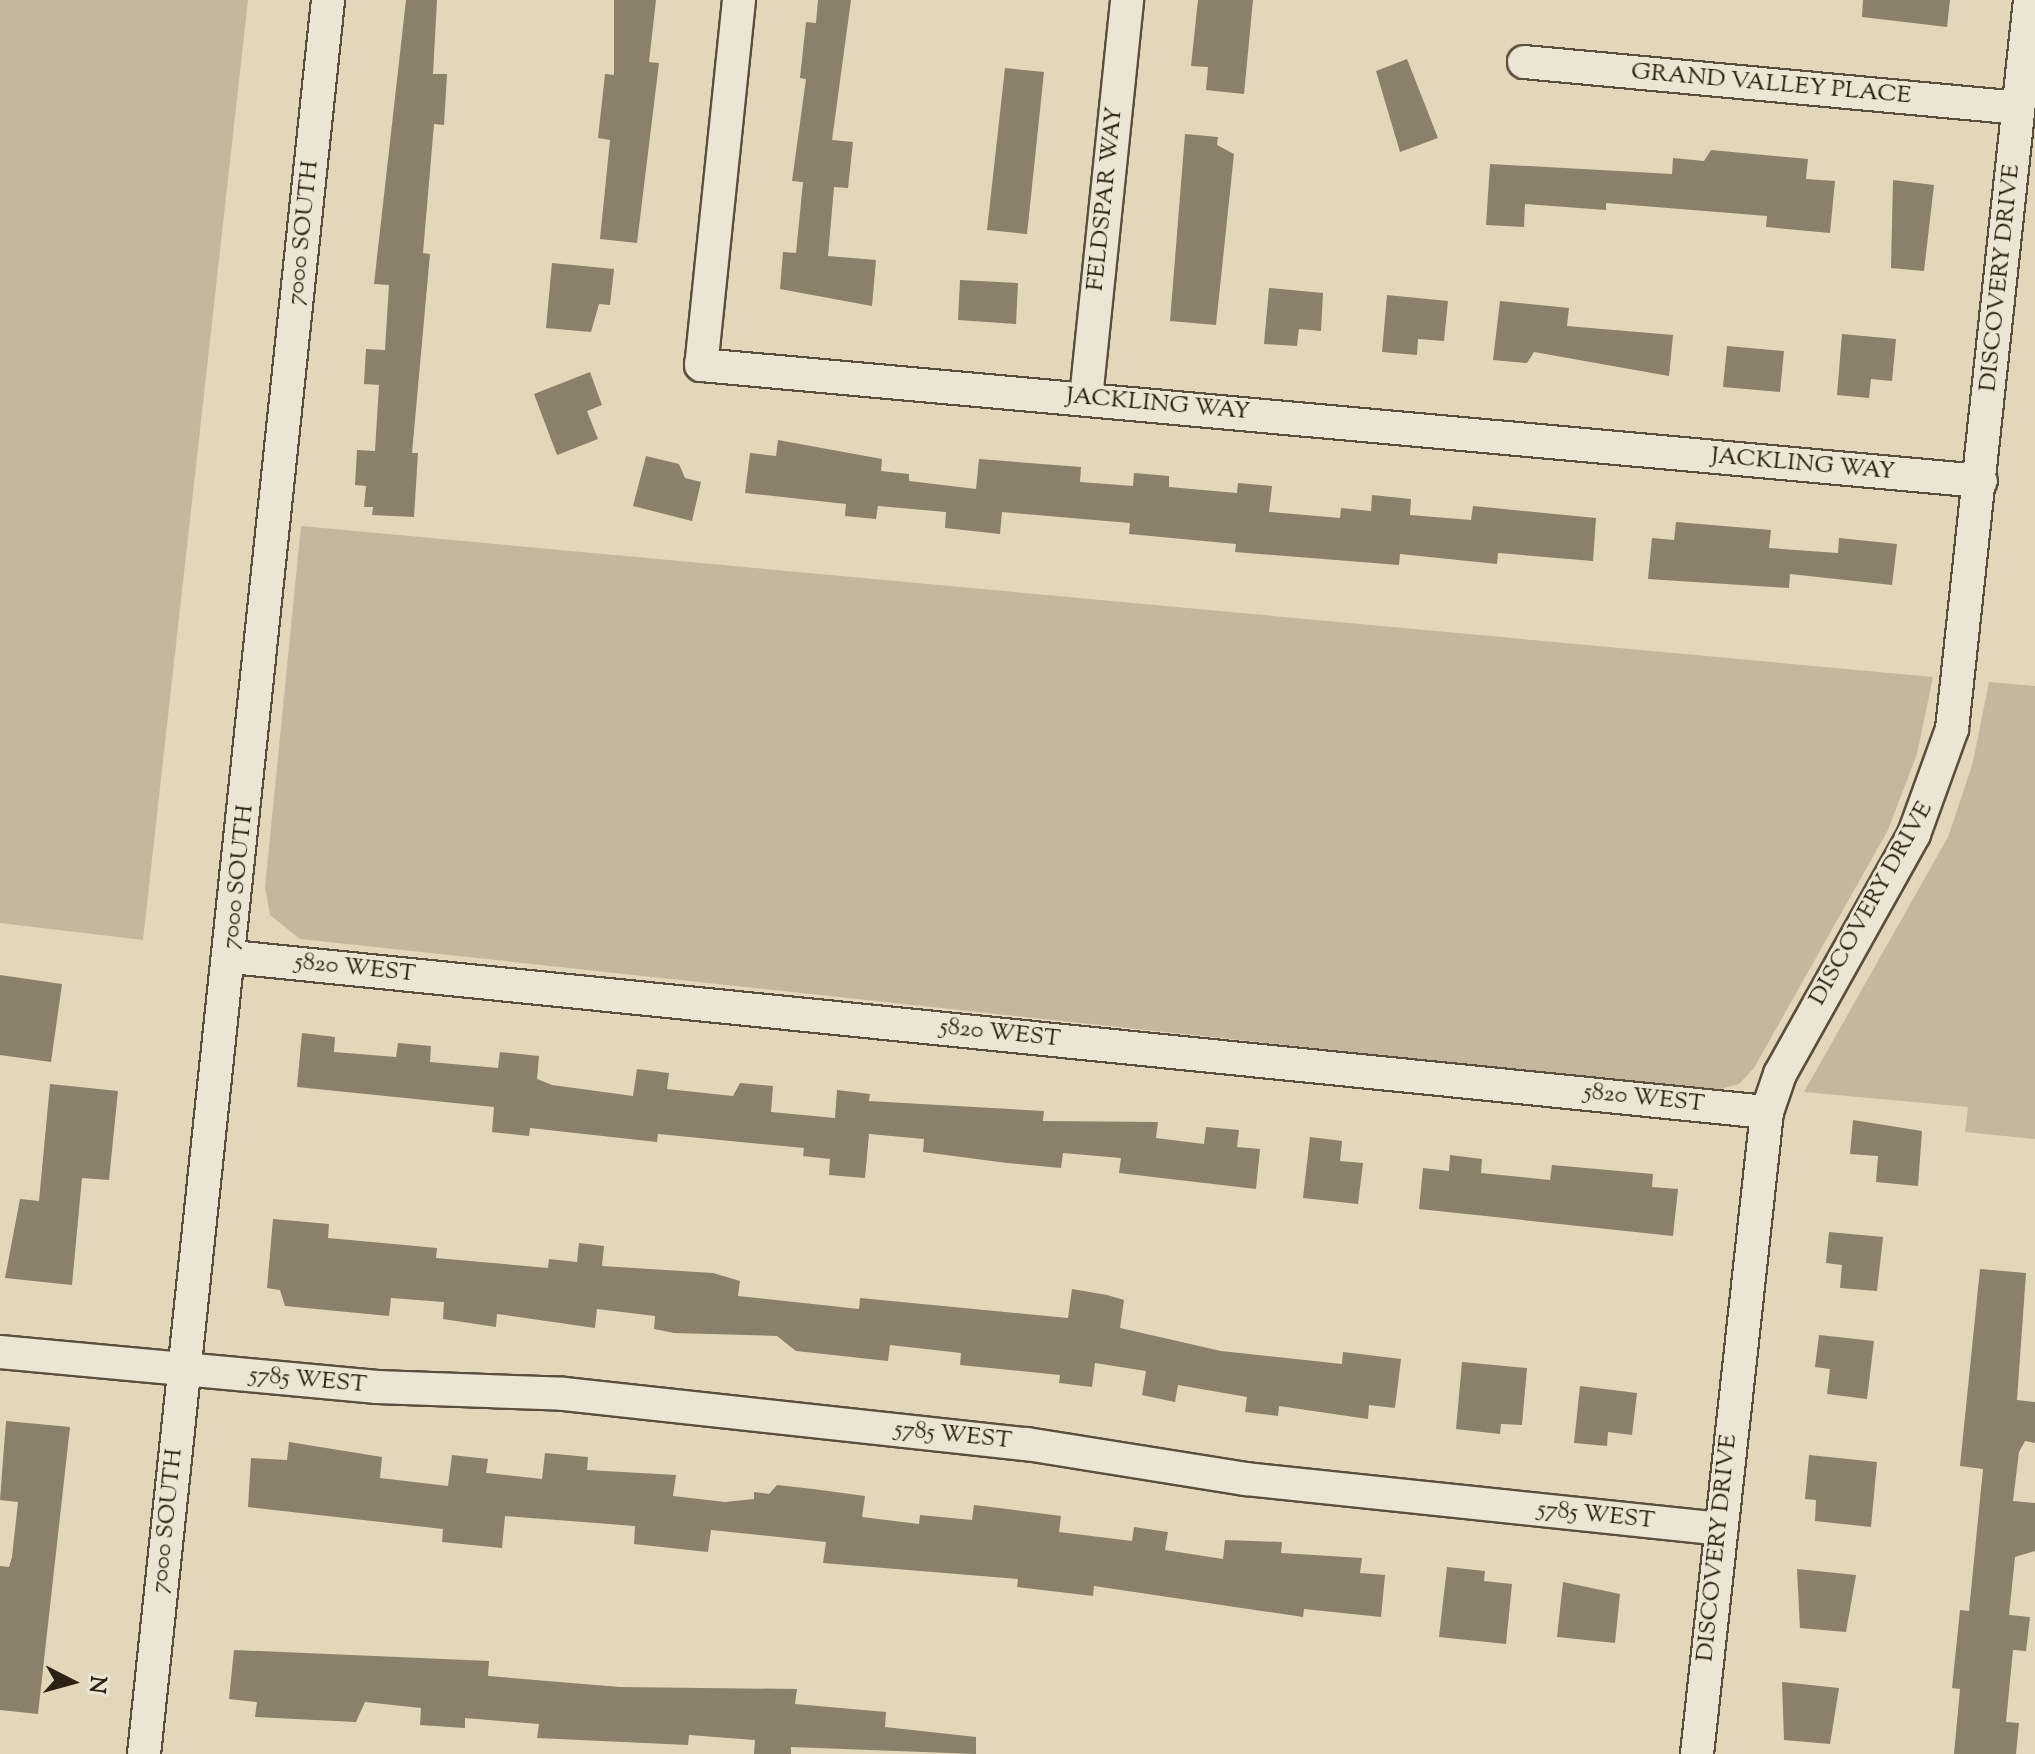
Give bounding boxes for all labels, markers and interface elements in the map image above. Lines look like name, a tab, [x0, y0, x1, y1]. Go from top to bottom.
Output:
street label: GRAND VALLEY PLACE	[1630, 58, 1912, 112]
street label: FELDSPAR WAY	[1082, 105, 1130, 293]
street label: 7000 SOUTH	[282, 159, 326, 307]
street label: DISCOVERY DRIVE	[1975, 163, 2027, 393]
street label: JACKLING WAY	[1065, 383, 1251, 427]
street label: JACKLING WAY	[1710, 443, 1896, 487]
street label: DISCOVERY DRIVE	[1804, 797, 1940, 1011]
street label: 7000 SOUTH	[217, 803, 261, 951]
street label: 5820 WEST	[293, 948, 417, 990]
street label: 5820 WEST	[938, 1013, 1062, 1055]
street label: 5820 WEST	[1582, 1078, 1706, 1120]
street label: 5785 WEST	[248, 1362, 368, 1400]
street label: 5785 WEST	[893, 1416, 1013, 1456]
street label: DISCOVERY DRIVE	[1692, 1433, 1744, 1663]
street label: 7000 SOUTH	[146, 1447, 190, 1595]
street label: 5785 WEST	[1536, 1496, 1656, 1536]
north arrow	[32, 1642, 112, 1722]
text: N	[79, 1674, 113, 1695]

